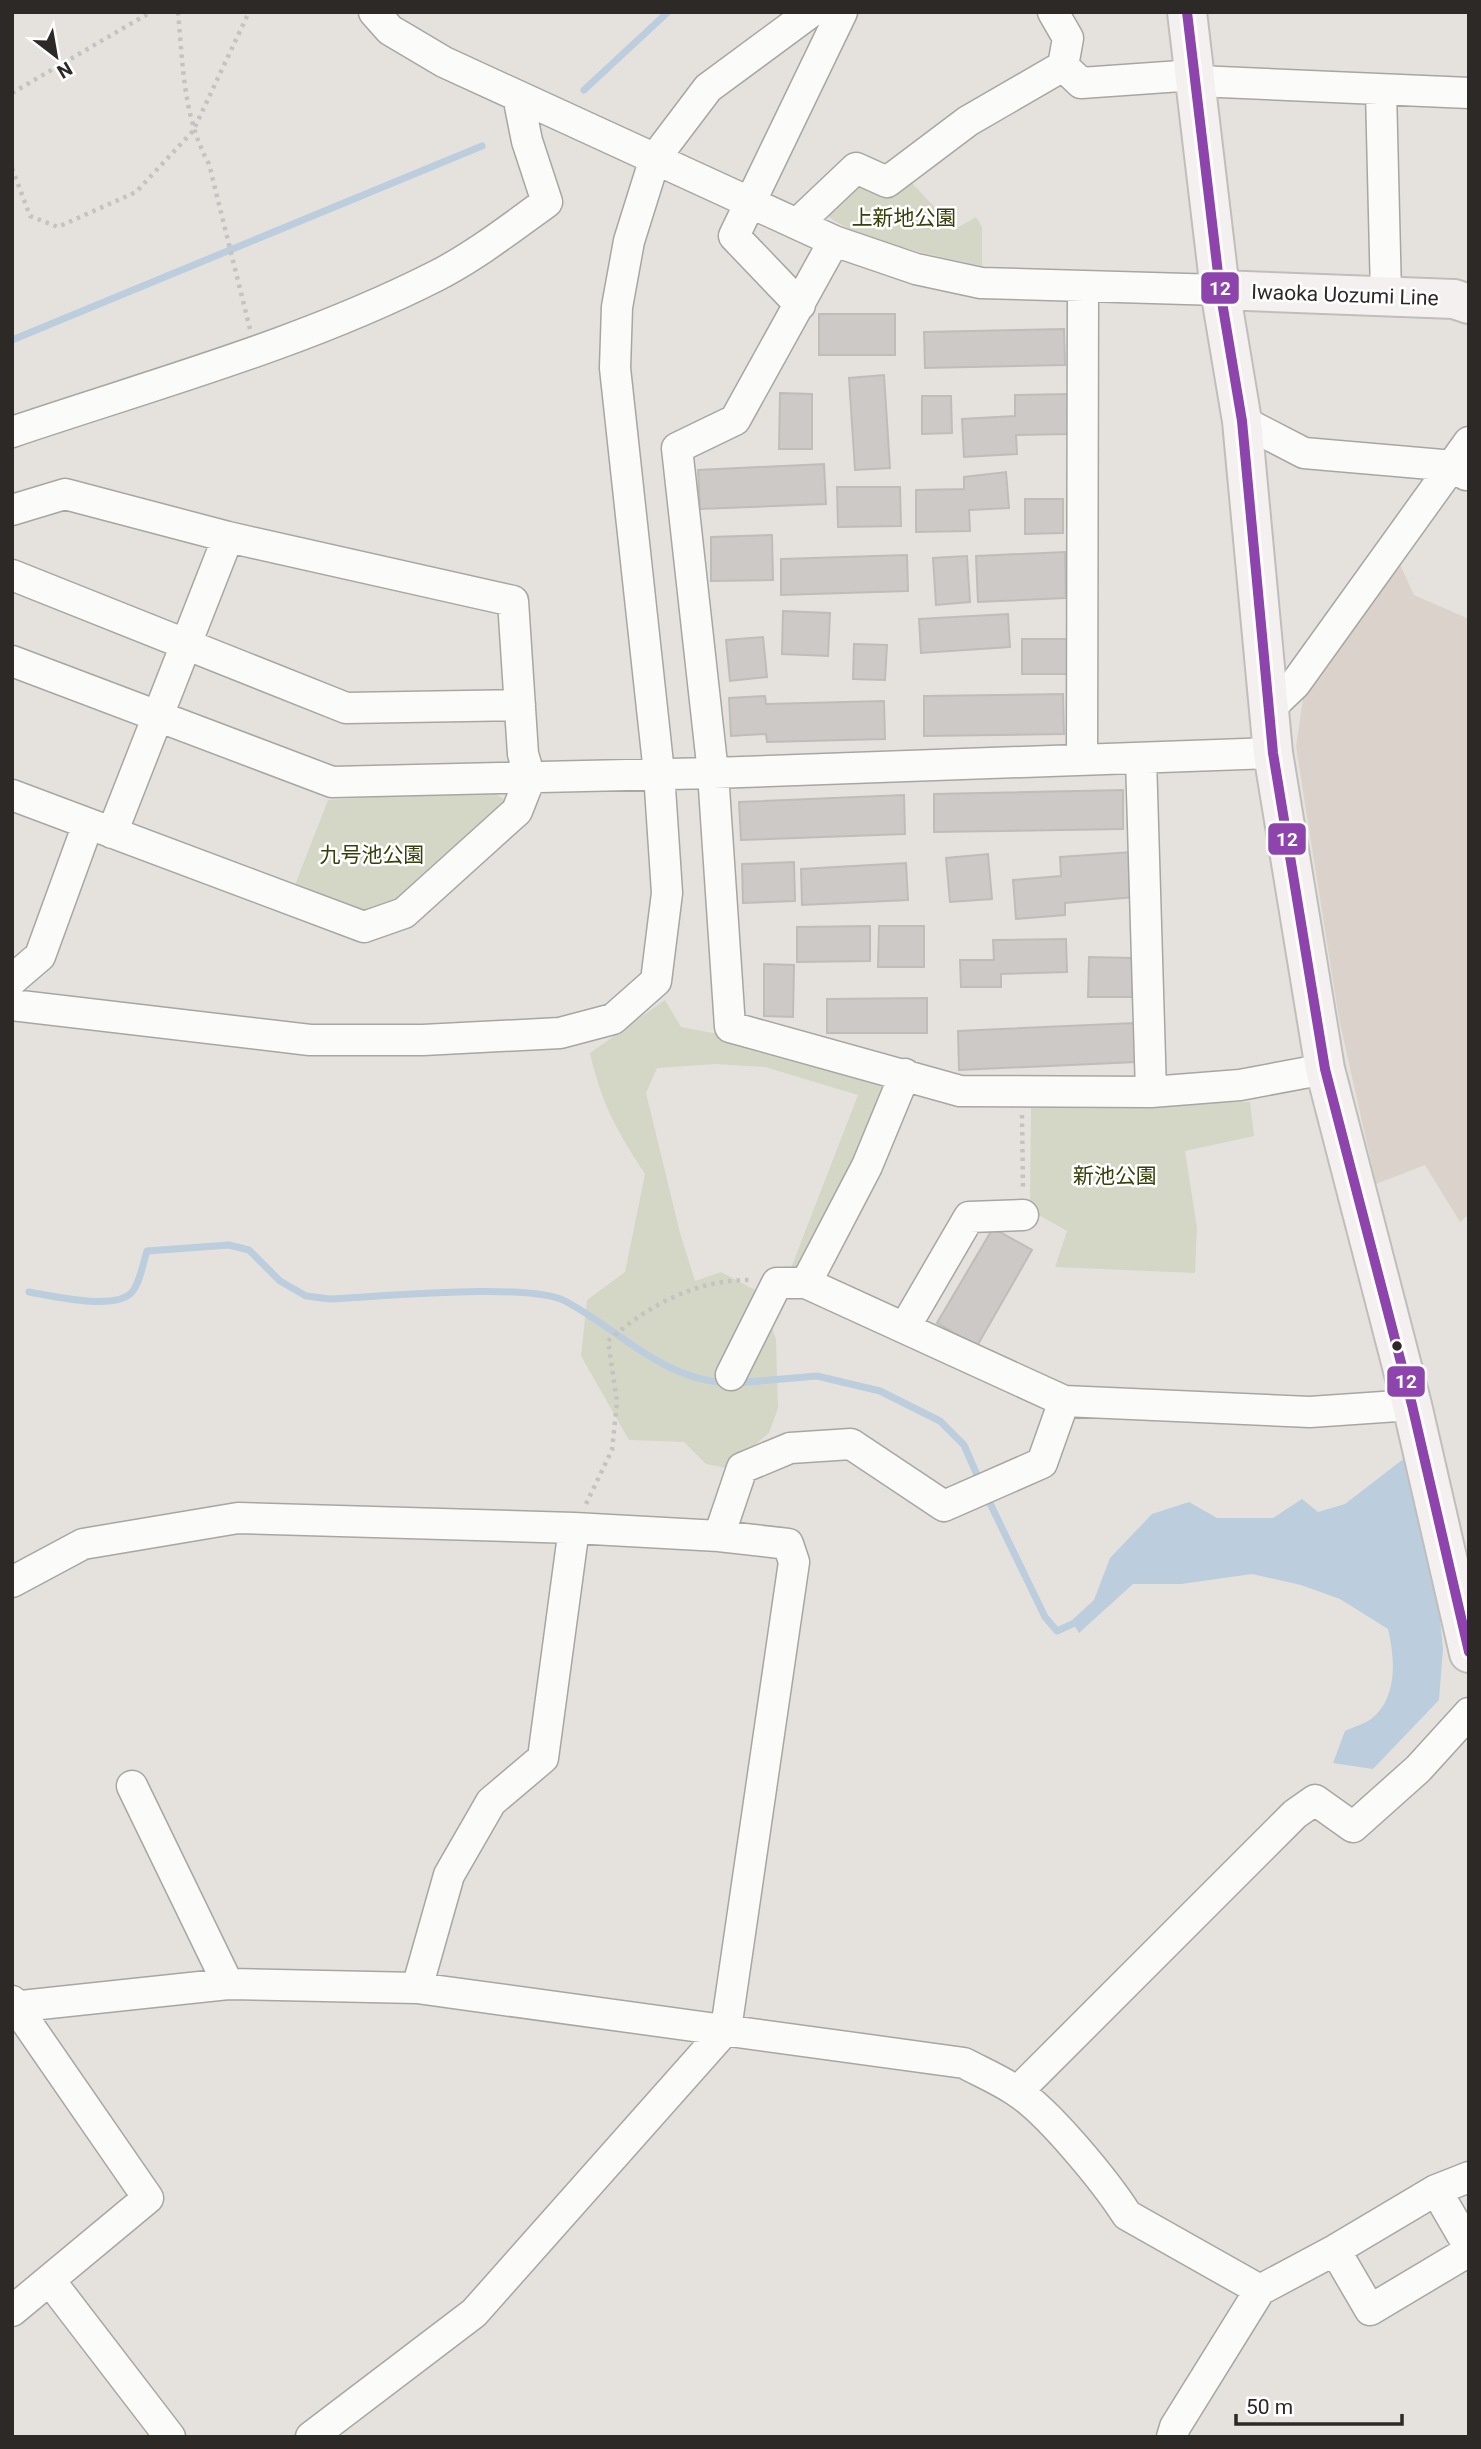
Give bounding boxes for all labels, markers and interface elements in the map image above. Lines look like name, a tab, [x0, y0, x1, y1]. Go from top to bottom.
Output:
north arrow	[21, 21, 91, 91]
text: N	[53, 57, 76, 83]
park label: 上新地公園	[852, 206, 957, 230]
line badge: 12	[1200, 271, 1240, 305]
text: 12	[1209, 277, 1231, 300]
street label: Iwaoka Uozumi Line	[1251, 280, 1439, 310]
line badge: 12	[1267, 822, 1307, 856]
text: 12	[1276, 828, 1298, 851]
park label: 九号池公園	[320, 843, 425, 867]
park label: 新池公園	[1073, 1164, 1157, 1188]
unlabelled marker	[1390, 1339, 1404, 1353]
line badge: 12	[1386, 1365, 1426, 1398]
text: 12	[1395, 1370, 1417, 1393]
scale bar	[1236, 2382, 1402, 2426]
text: 50 m	[1246, 2395, 1293, 2419]

